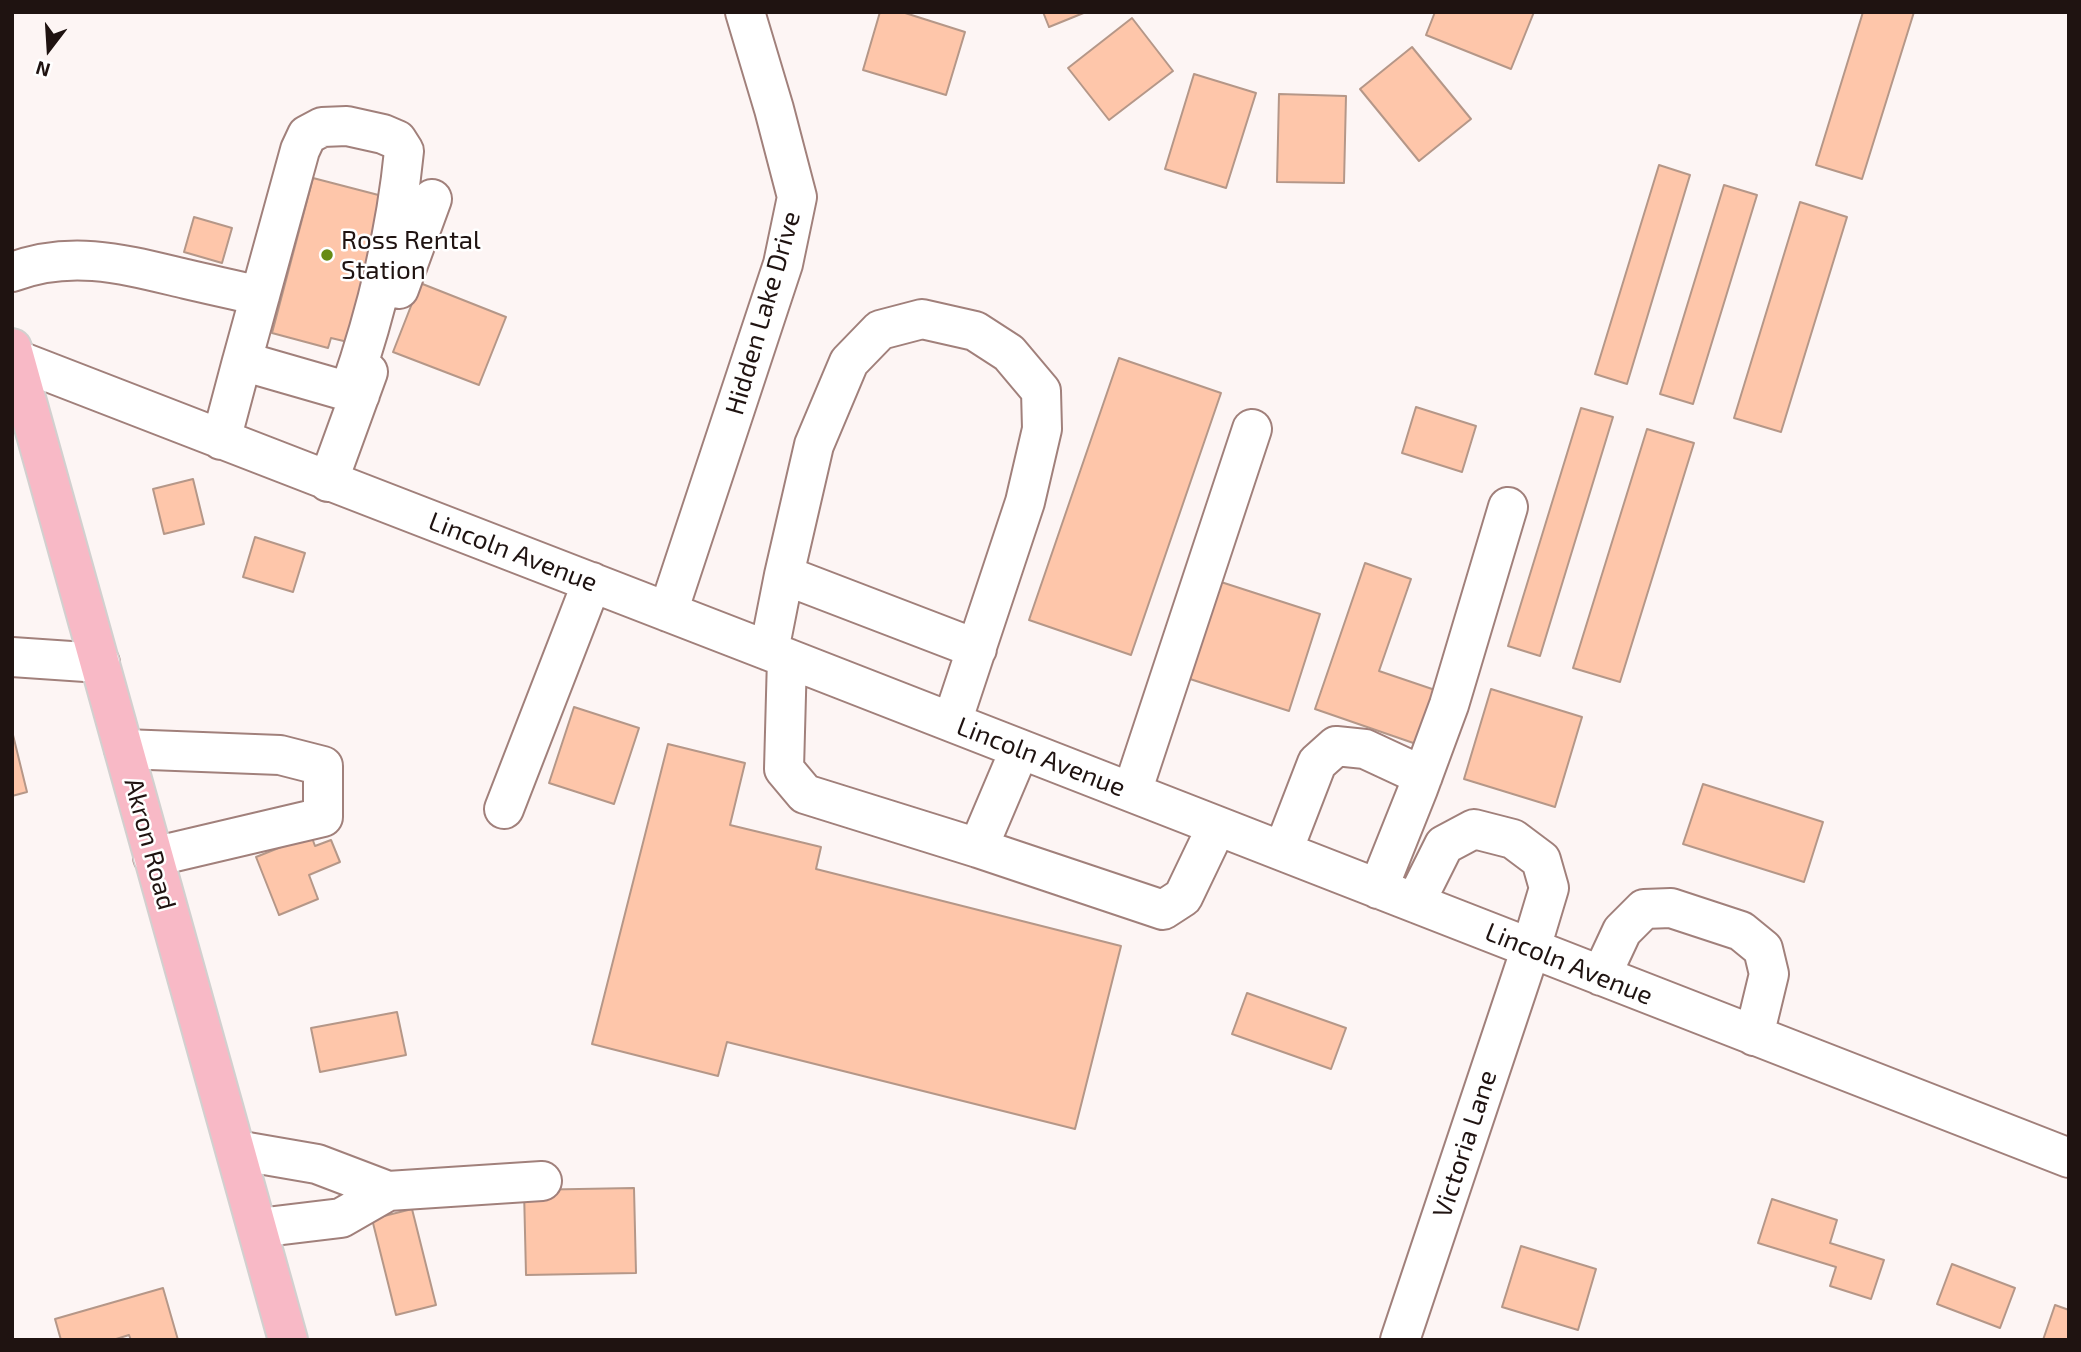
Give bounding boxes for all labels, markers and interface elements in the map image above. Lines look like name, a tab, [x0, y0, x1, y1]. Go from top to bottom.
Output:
north arrow	[14, 14, 84, 84]
text: N	[33, 57, 53, 83]
street label: Hidden Lake Drive	[719, 208, 807, 418]
place label: Ross Rental Station	[341, 224, 481, 286]
marker: Ross Rental Station	[319, 247, 335, 263]
street label: Lincoln Avenue	[424, 506, 602, 598]
street label: Lincoln Avenue	[952, 711, 1130, 803]
street label: Akron Road	[117, 775, 183, 913]
street label: Lincoln Avenue	[1481, 916, 1657, 1012]
street label: Victoria Lane	[1426, 1066, 1504, 1222]

